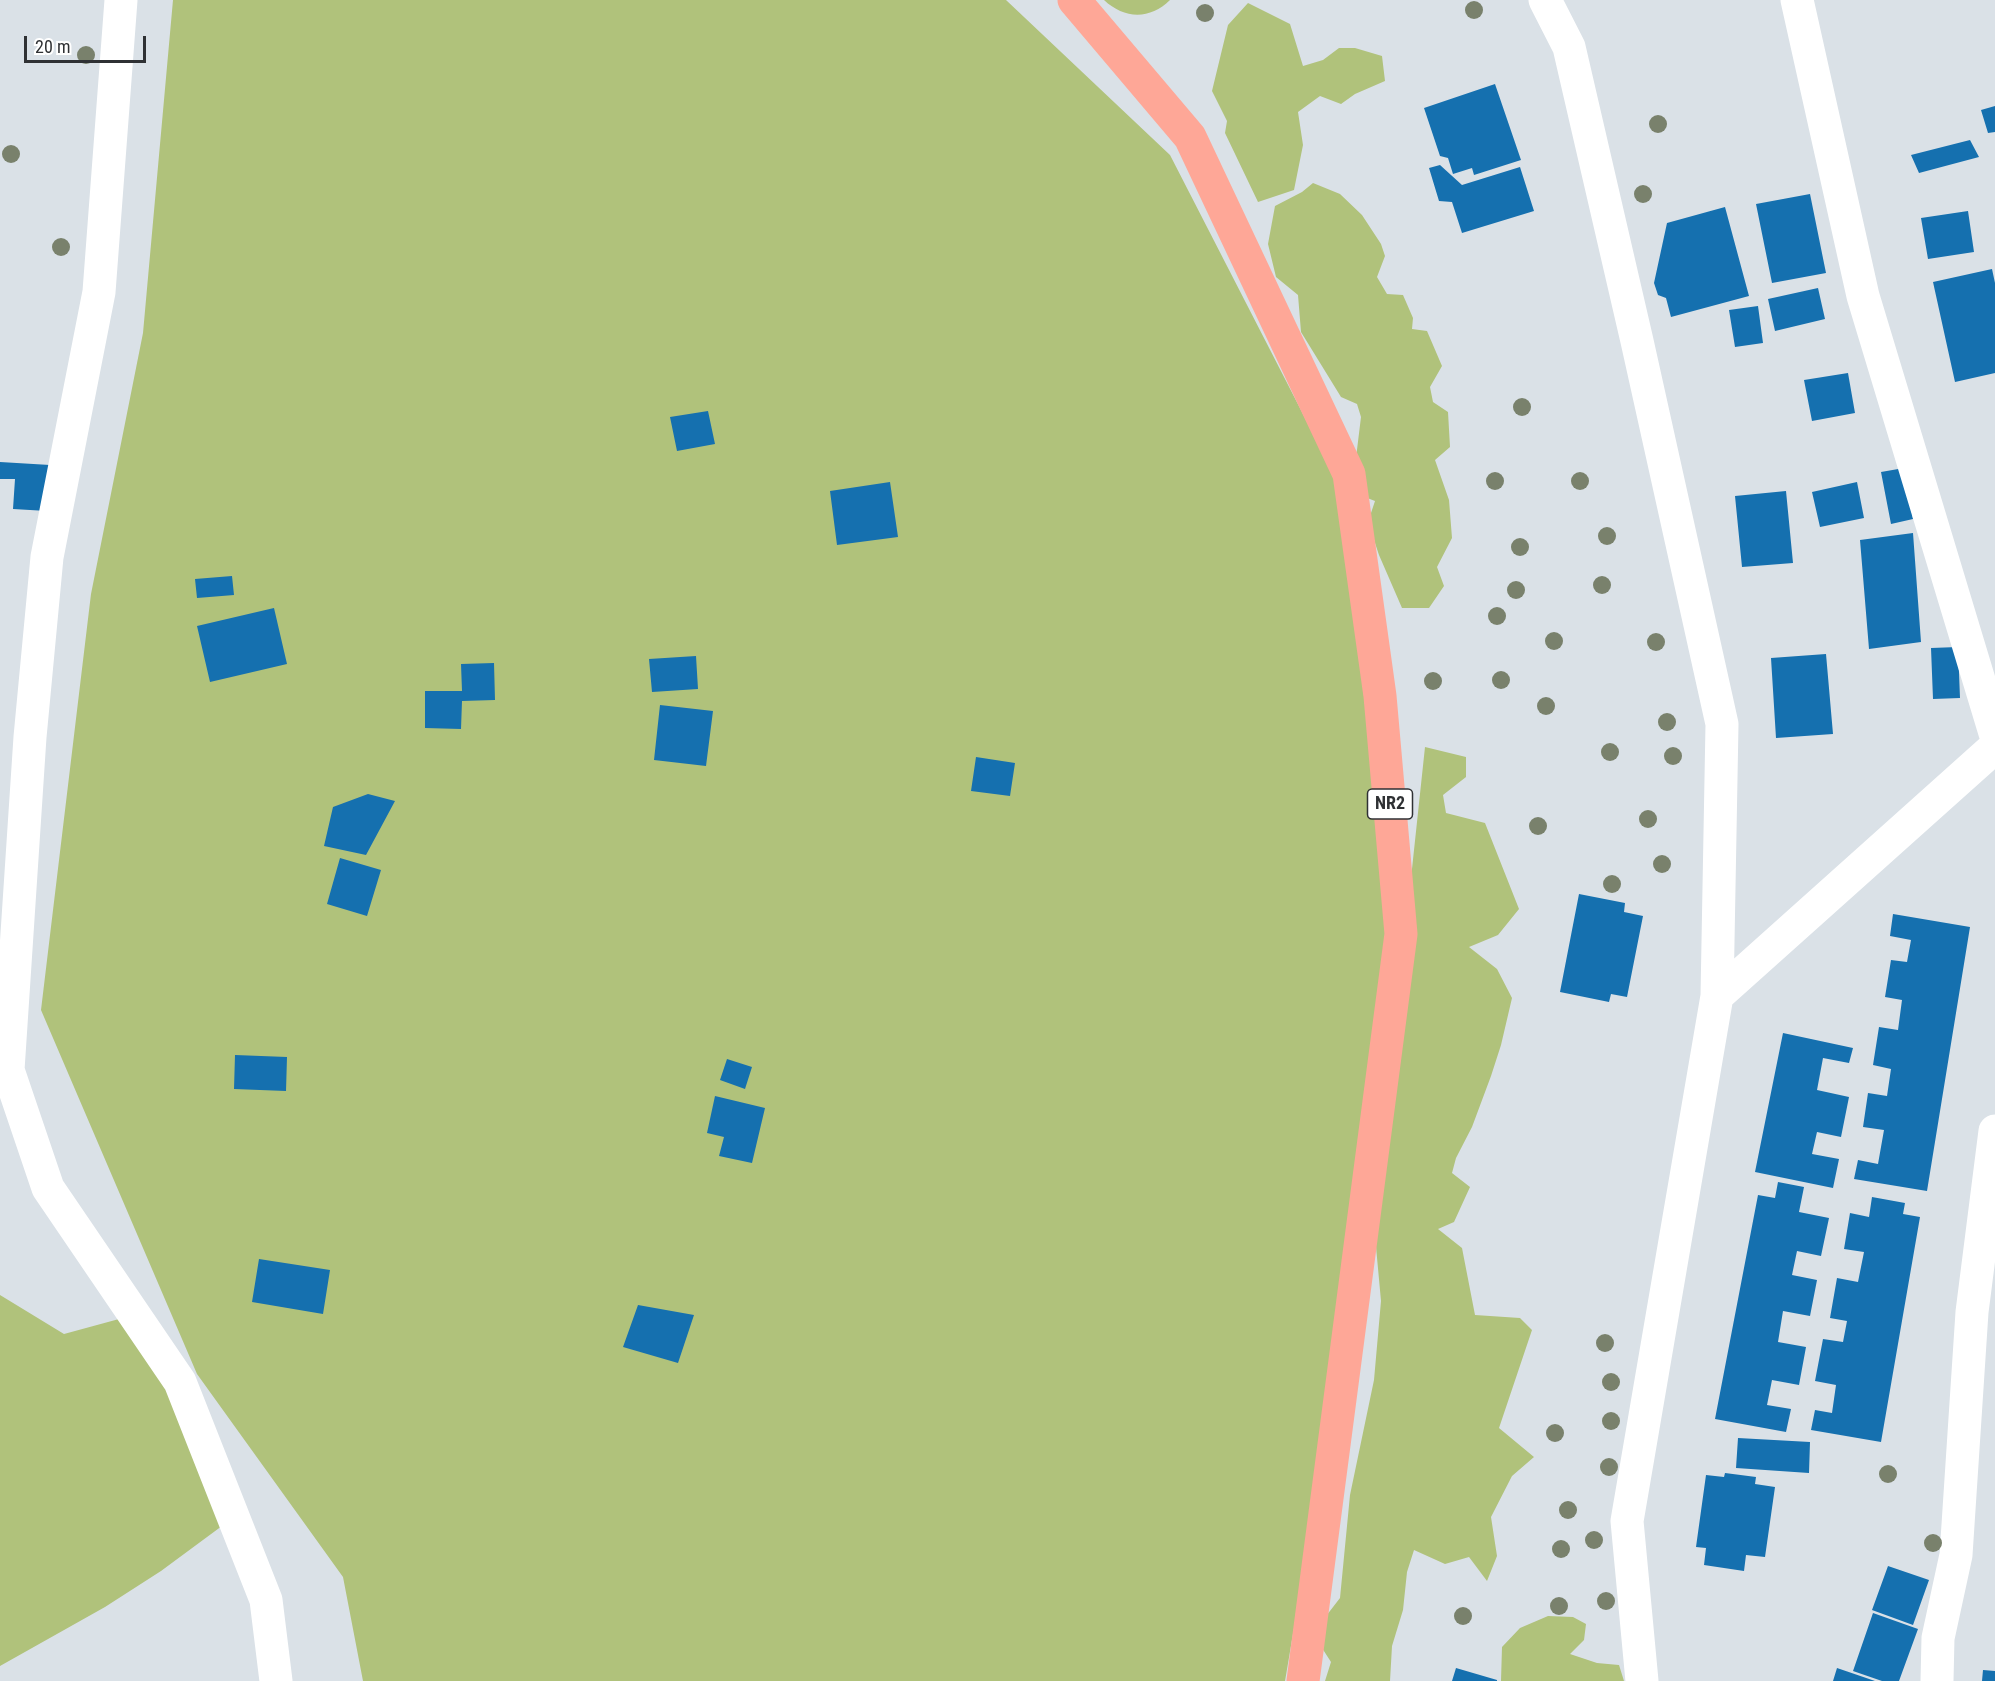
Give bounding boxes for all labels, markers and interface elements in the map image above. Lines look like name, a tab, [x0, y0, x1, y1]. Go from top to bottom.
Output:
scale bar	[27, 24, 148, 62]
text: 20 m	[35, 36, 70, 57]
road number: NR2	[1368, 789, 1412, 819]

